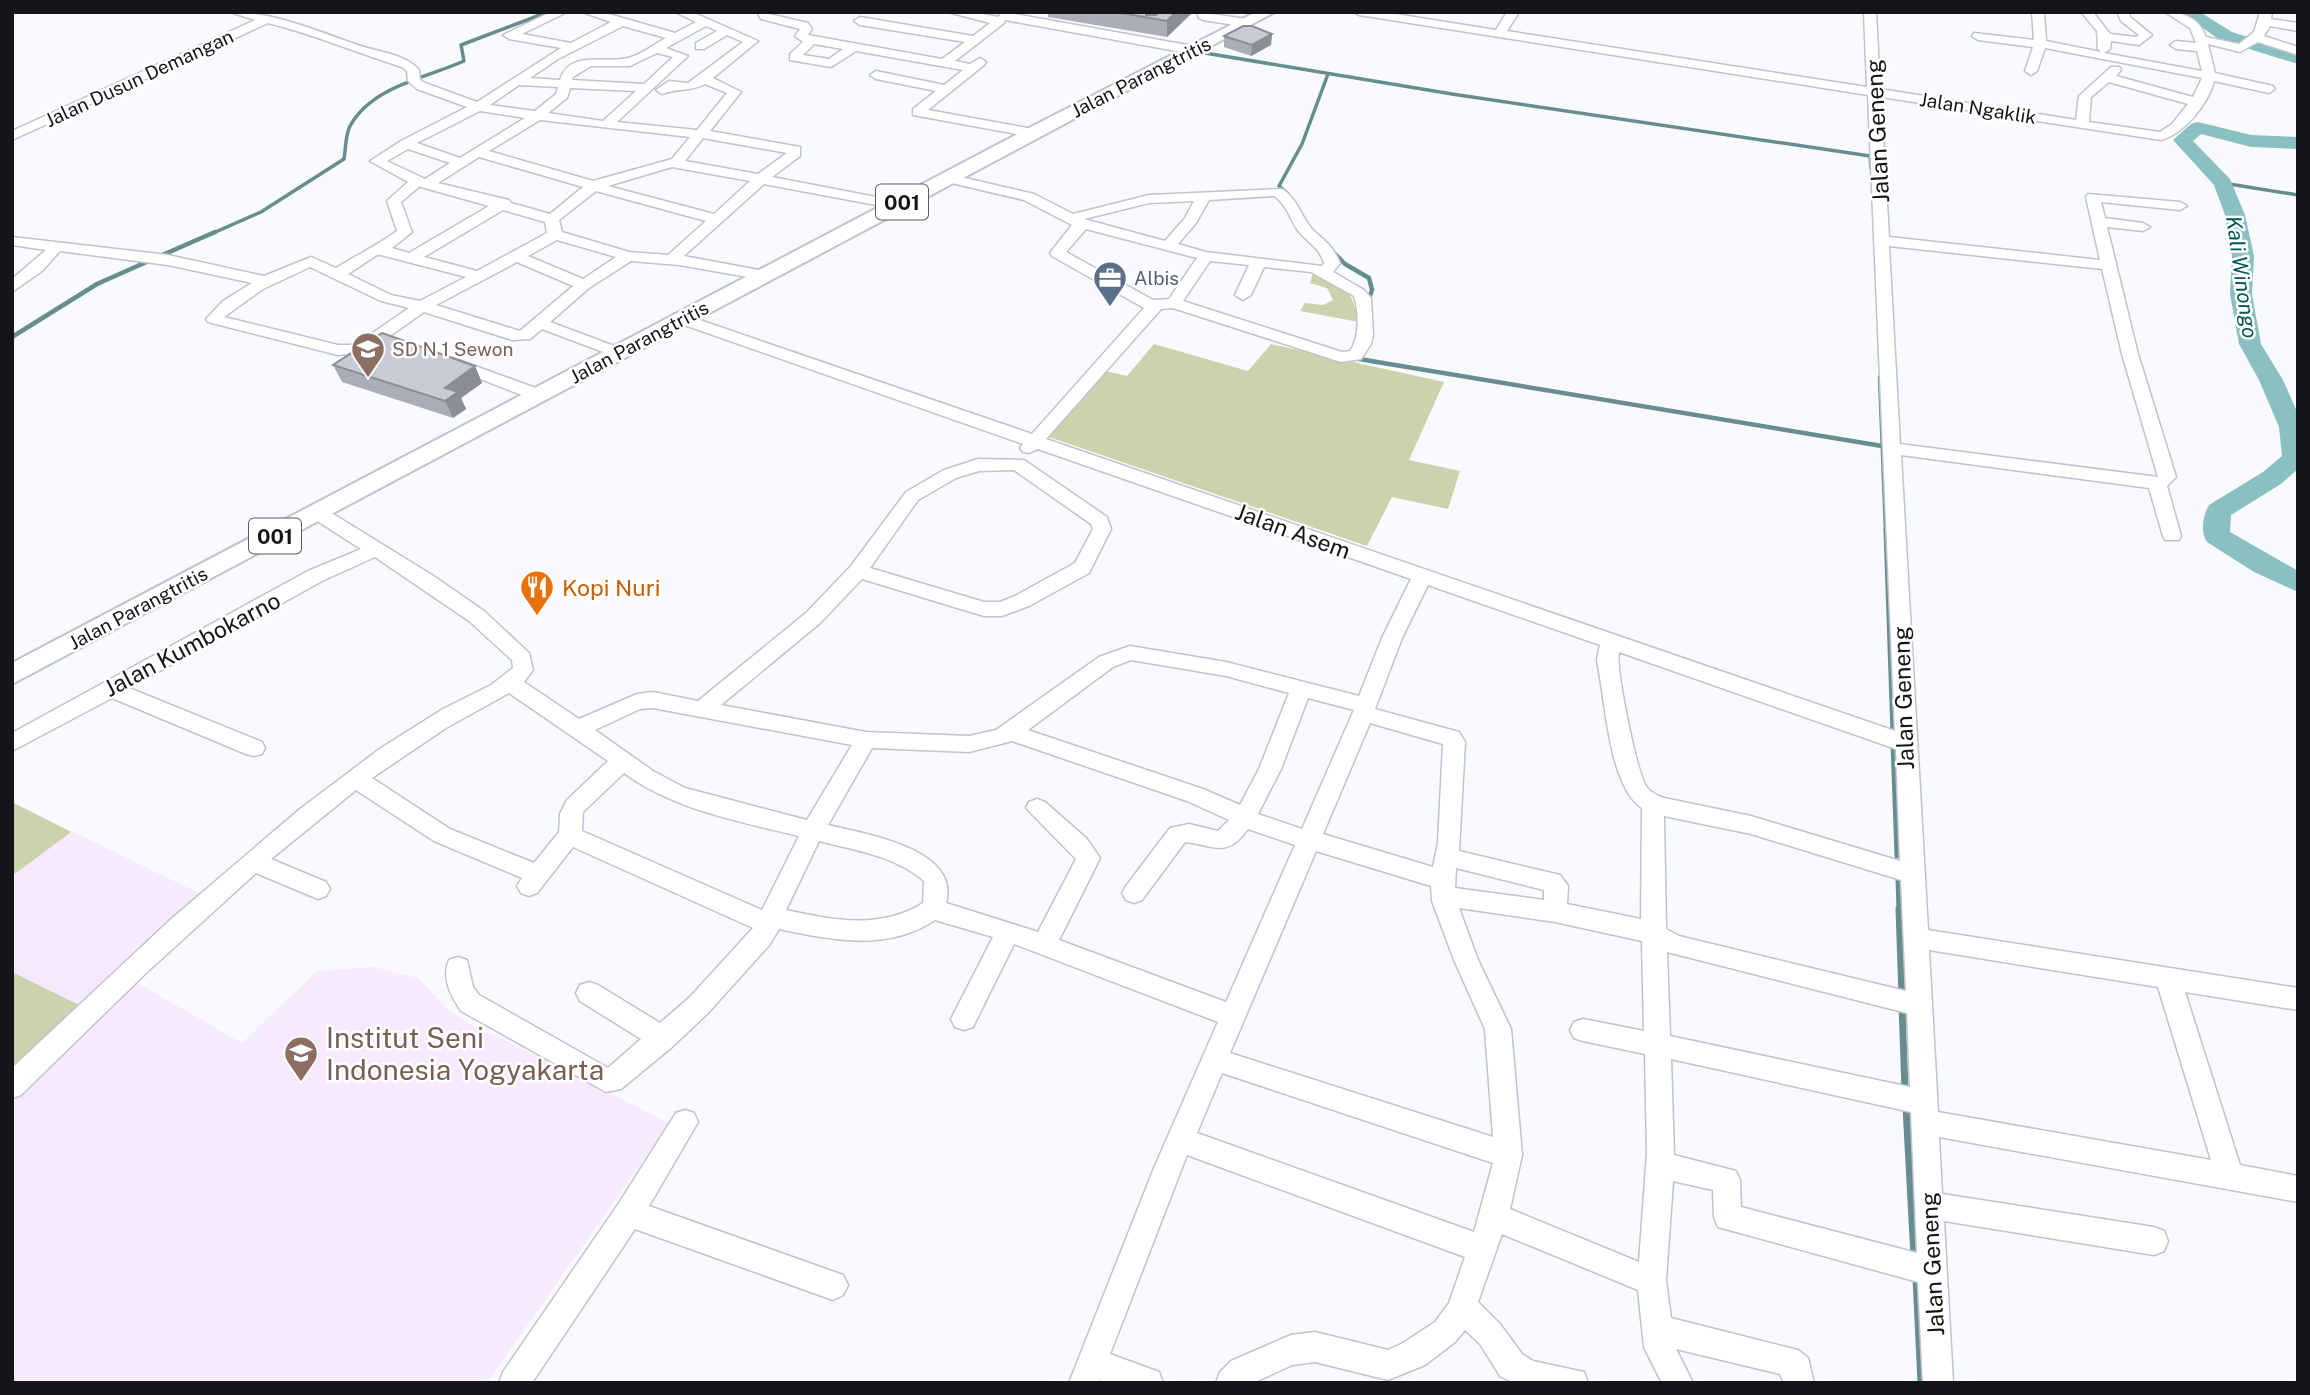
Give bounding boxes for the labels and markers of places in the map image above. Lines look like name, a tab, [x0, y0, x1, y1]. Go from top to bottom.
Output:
office icon: Albis	[1091, 259, 1129, 308]
place label: Albis	[1134, 267, 1179, 289]
school or university icon: SD N 1 Sewon	[349, 330, 387, 379]
place label: SD N 1 Sewon	[392, 338, 513, 360]
restaurant icon: Kopi Nuri	[518, 568, 556, 617]
place label: Kopi Nuri	[562, 574, 661, 601]
place label: Institut Seni Indonesia Yogyakarta	[326, 1021, 604, 1086]
school or university icon: Institut Seni Indonesia Yogyakarta	[282, 1034, 320, 1083]

